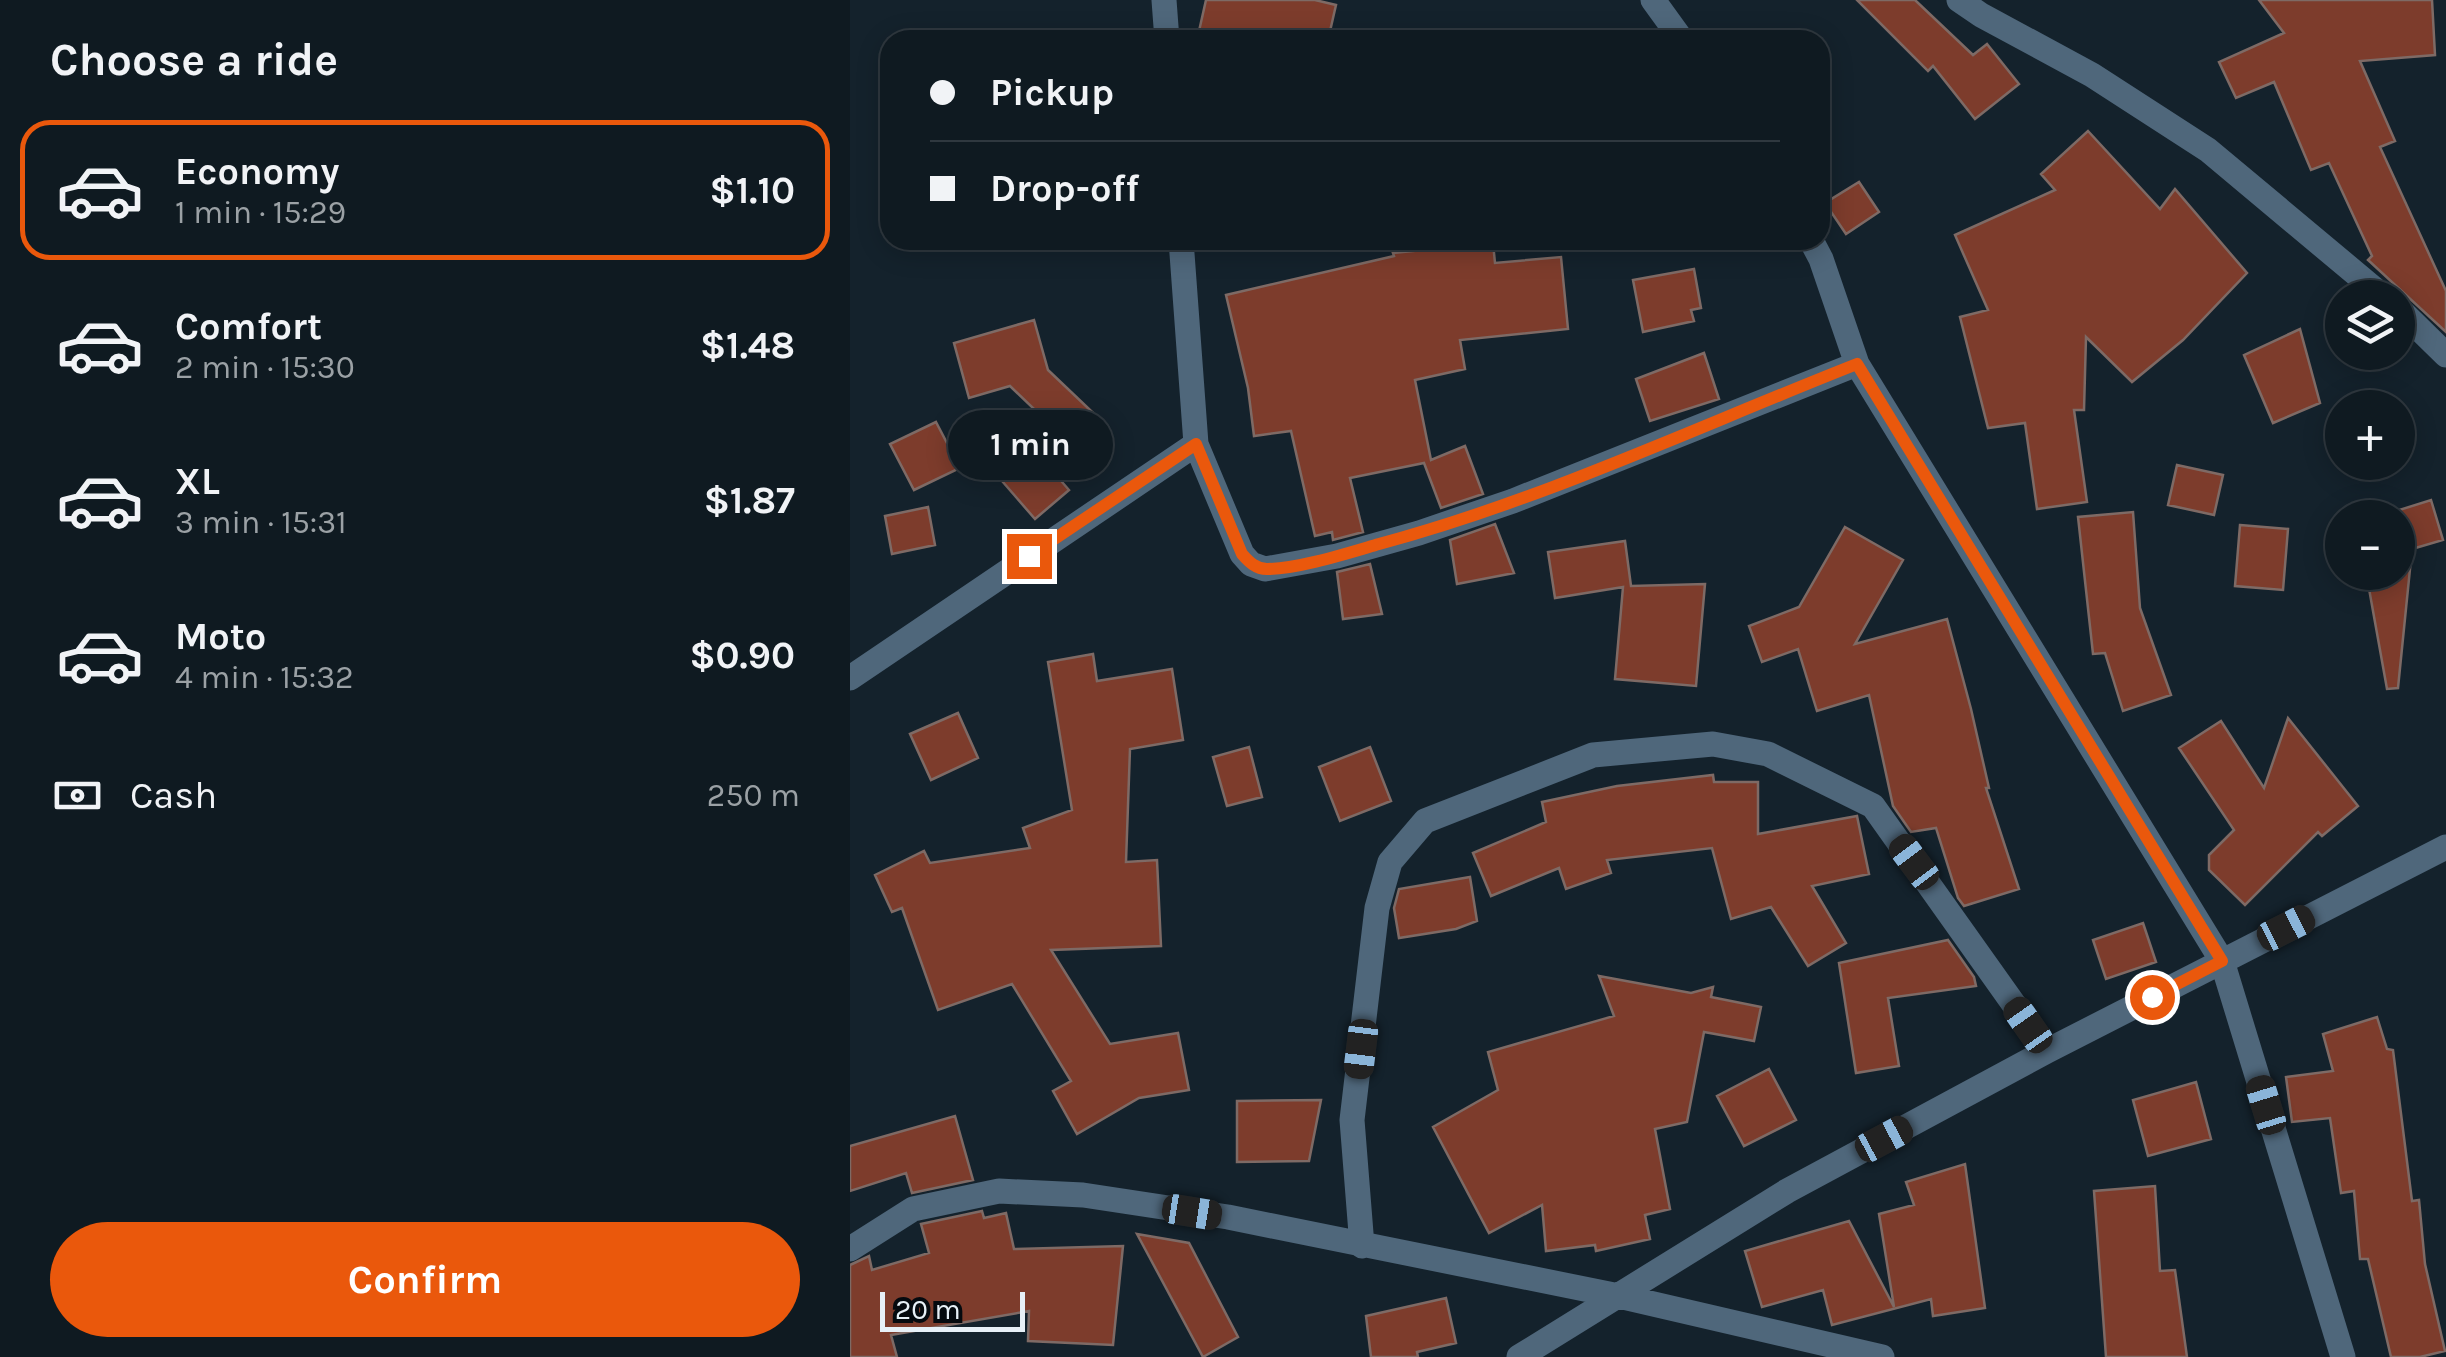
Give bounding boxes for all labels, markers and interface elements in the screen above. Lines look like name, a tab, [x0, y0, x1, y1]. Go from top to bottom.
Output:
text: Choose a ride	[50, 34, 338, 86]
text: Pickup	[990, 70, 1114, 115]
icon: car	[55, 145, 145, 235]
text: Economy	[175, 149, 339, 194]
text: Drop-off	[990, 166, 1139, 211]
text: $1.10	[710, 168, 795, 213]
text: 1 min · 15:29	[175, 194, 346, 231]
map controls	[2325, 280, 2415, 590]
button: layers	[2325, 280, 2415, 370]
icon: car	[55, 300, 145, 390]
text: Comfort	[175, 304, 322, 349]
text: $1.48	[700, 323, 795, 368]
text: 2 min · 15:30	[175, 349, 355, 386]
button: +	[2325, 390, 2415, 480]
callout: 1 min	[946, 411, 1112, 481]
text: 1 min	[990, 426, 1071, 463]
icon: car	[55, 455, 145, 545]
text: XL	[175, 459, 220, 504]
text: $1.87	[704, 478, 795, 523]
button: −	[2325, 500, 2415, 590]
text: 3 min · 15:31	[175, 504, 347, 541]
route end	[1007, 534, 1052, 579]
icon: car	[55, 610, 145, 700]
text: Moto	[175, 614, 266, 659]
text: $0.90	[689, 633, 795, 678]
text: 4 min · 15:32	[175, 659, 354, 696]
icon: cash	[50, 768, 105, 823]
text: Cash	[130, 773, 217, 818]
text: 250 m	[707, 777, 800, 814]
car	[1884, 829, 1944, 895]
car	[2252, 901, 2320, 955]
route start	[2130, 975, 2175, 1020]
car	[1999, 992, 2057, 1058]
car	[1342, 1017, 1380, 1081]
car	[2243, 1072, 2289, 1138]
car	[1850, 1112, 1918, 1166]
car	[1160, 1192, 1224, 1232]
button: Confirm	[50, 1222, 800, 1337]
scale bar	[880, 1287, 1025, 1332]
text: 20 m	[895, 1293, 961, 1326]

